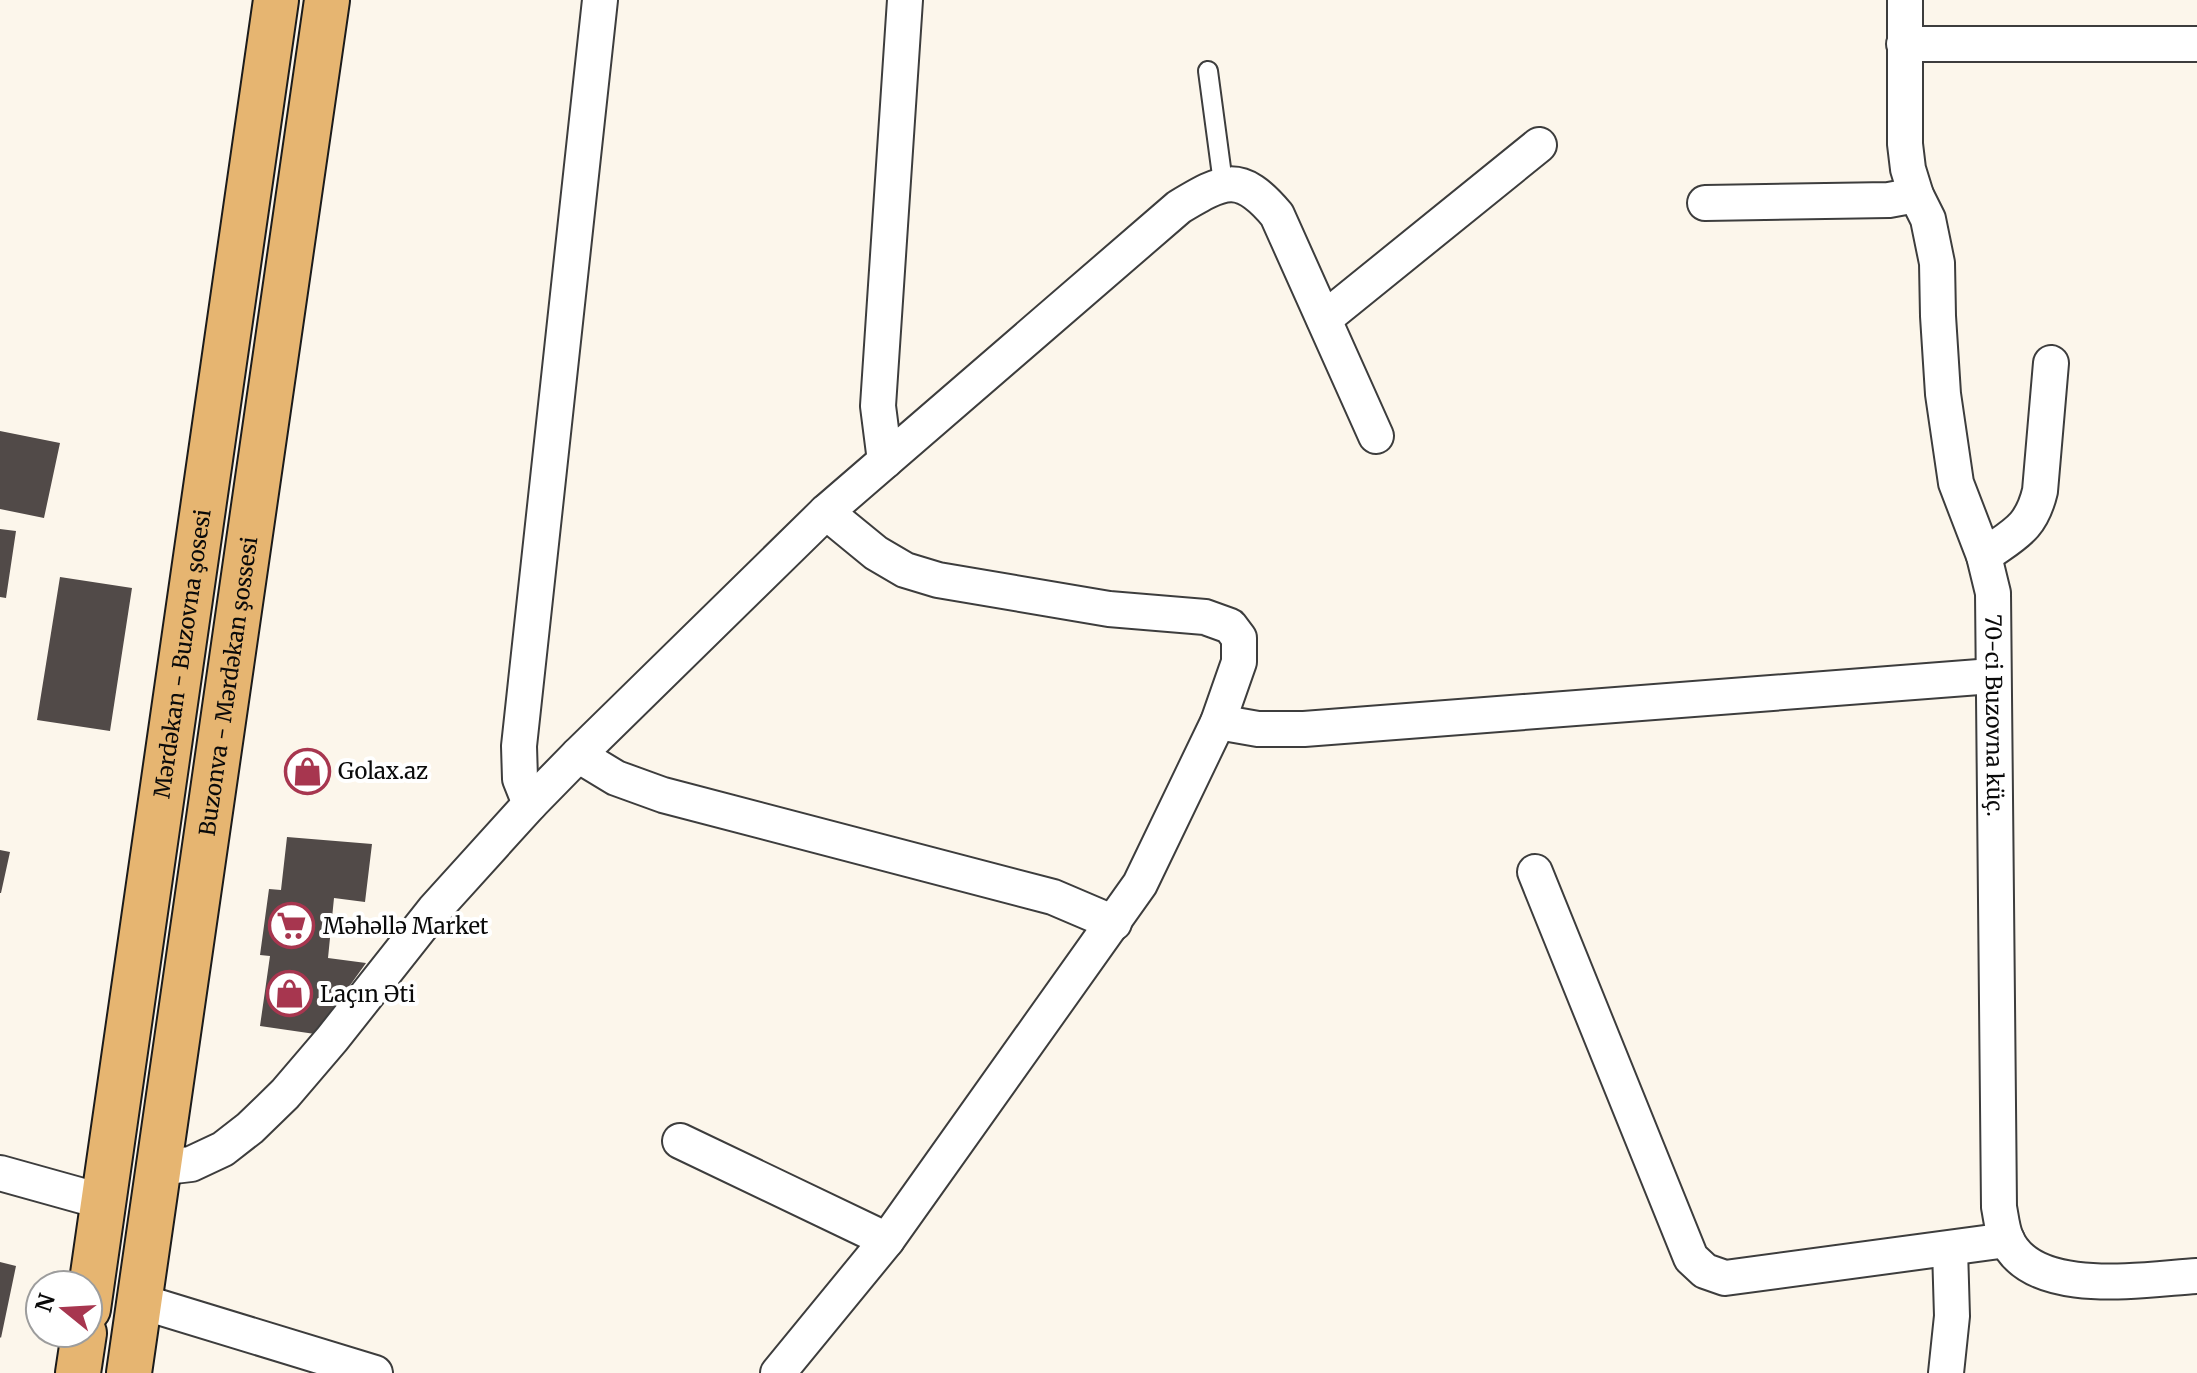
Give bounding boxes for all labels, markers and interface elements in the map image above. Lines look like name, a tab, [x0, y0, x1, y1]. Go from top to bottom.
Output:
street label: Mərdəkan - Buzovna şosesi	[148, 507, 217, 800]
street label: Buzonva - Mərdəkan şossesi	[193, 535, 263, 838]
street label: 70-ci Buzovna küç.	[1979, 614, 2009, 817]
shop icon: Golax.az	[283, 747, 331, 795]
place label: Golax.az	[338, 757, 428, 785]
supermarket icon: Məhəllə Market	[268, 902, 316, 950]
place label: Məhəllə Market	[323, 912, 489, 940]
shop icon: Laçın Əti	[265, 970, 313, 1018]
place label: Laçın Əti	[320, 980, 415, 1008]
north arrow	[24, 1269, 104, 1349]
text: N	[29, 1290, 61, 1315]

